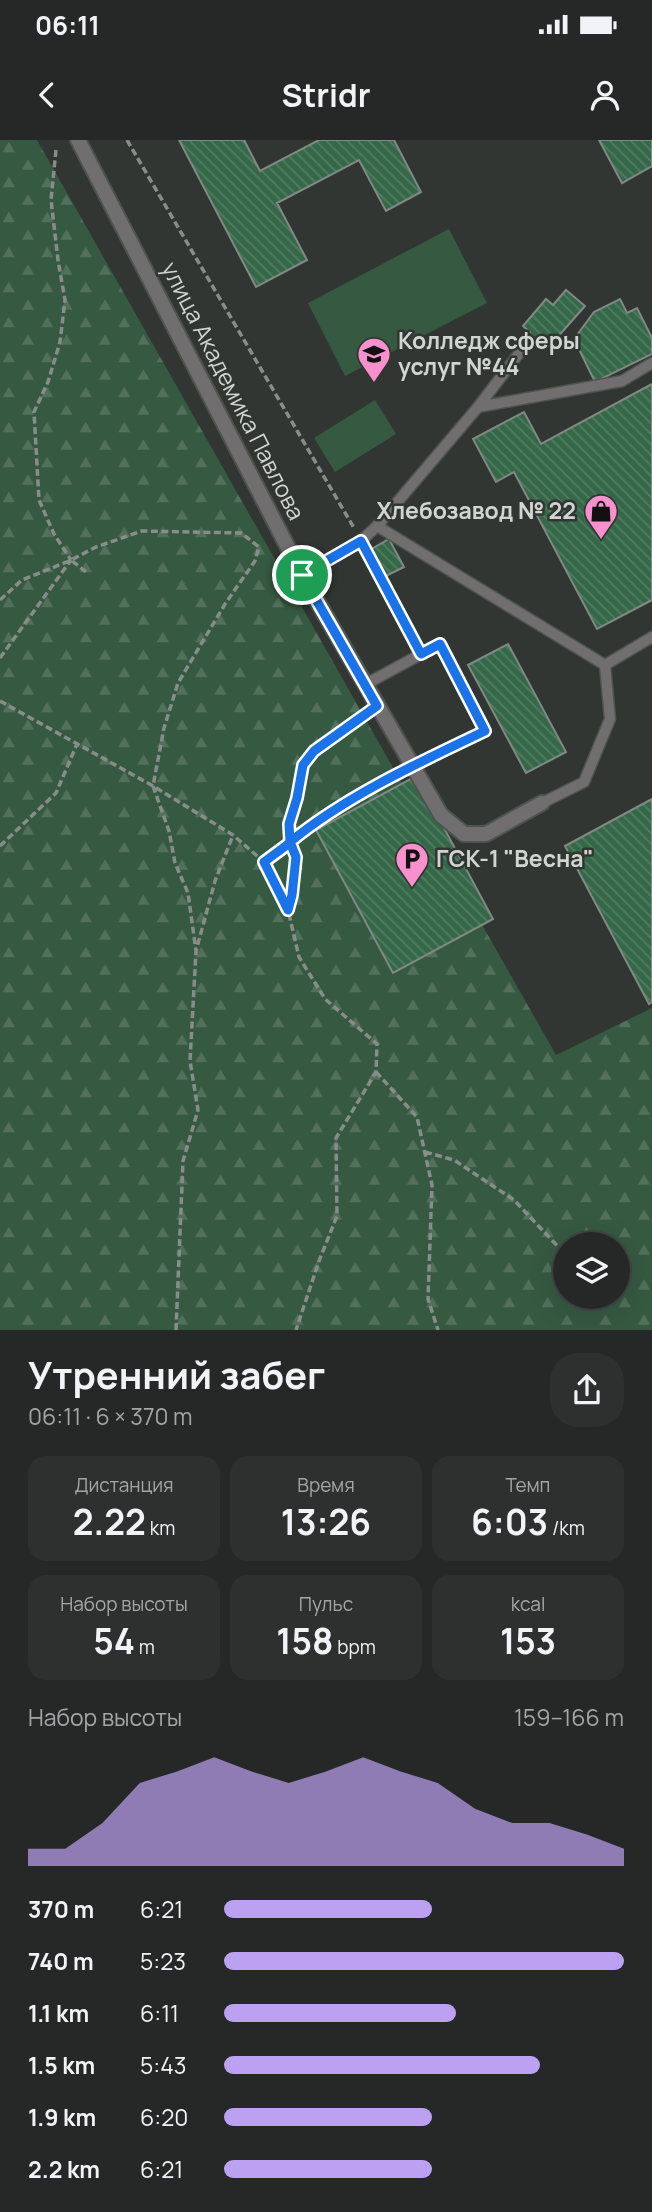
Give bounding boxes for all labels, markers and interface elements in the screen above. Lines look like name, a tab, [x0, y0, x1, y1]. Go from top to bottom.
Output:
text: 06:11	[35, 7, 100, 43]
text: Stridr	[281, 73, 371, 117]
icon: back	[28, 76, 66, 114]
icon: person	[586, 76, 624, 114]
street label: улица Академика Павлова	[155, 256, 313, 525]
place label: Колледж сферы услуг №44	[398, 324, 580, 382]
school or university icon: Колледж сферы услуг №44	[355, 335, 393, 384]
shop icon: Хлебозавод № 22	[582, 492, 620, 541]
place label: Хлебозавод № 22	[377, 494, 576, 526]
pin	[272, 545, 332, 605]
icon: arrive	[283, 556, 321, 594]
parking icon: ГСК-1 "Весна"	[393, 840, 431, 889]
place label: ГСК-1 "Весна"	[436, 842, 594, 874]
map controls	[553, 1232, 630, 1309]
button: layers	[553, 1232, 630, 1309]
text: Утренний забег	[28, 1348, 325, 1400]
button: share	[550, 1353, 624, 1427]
text: 06:11 · 6 × 370 m	[28, 1400, 193, 1432]
text: Дистанция	[74, 1472, 174, 1498]
text: Время	[297, 1472, 355, 1498]
text: Темп	[506, 1472, 550, 1498]
text: 2.22	[73, 1498, 146, 1546]
text: 13:26	[281, 1498, 371, 1546]
text: 6:03	[471, 1498, 548, 1546]
text: km	[146, 1515, 175, 1541]
text: /km	[548, 1515, 585, 1541]
text: Набор высоты	[60, 1591, 188, 1617]
text: Пульс	[299, 1591, 353, 1617]
text: kcal	[511, 1591, 545, 1617]
text: 54	[93, 1617, 135, 1665]
text: 158	[276, 1617, 333, 1665]
text: 153	[500, 1617, 556, 1665]
text: m	[135, 1634, 155, 1660]
text: bpm	[333, 1634, 376, 1660]
text: Набор высоты	[28, 1701, 182, 1733]
text: 159–166 m	[514, 1701, 624, 1733]
text: 370 m	[28, 1893, 94, 1925]
text: 6:21	[140, 1893, 183, 1925]
text: 740 m	[28, 1945, 94, 1977]
text: 5:23	[140, 1945, 186, 1977]
text: 1.1 km	[28, 1997, 89, 2029]
text: 6:11	[140, 1997, 179, 2029]
text: 1.5 km	[28, 2049, 95, 2081]
text: 5:43	[140, 2049, 186, 2081]
text: 1.9 km	[28, 2101, 96, 2133]
text: 6:20	[140, 2101, 188, 2133]
text: 2.2 km	[28, 2153, 100, 2185]
text: 6:21	[140, 2153, 183, 2185]

